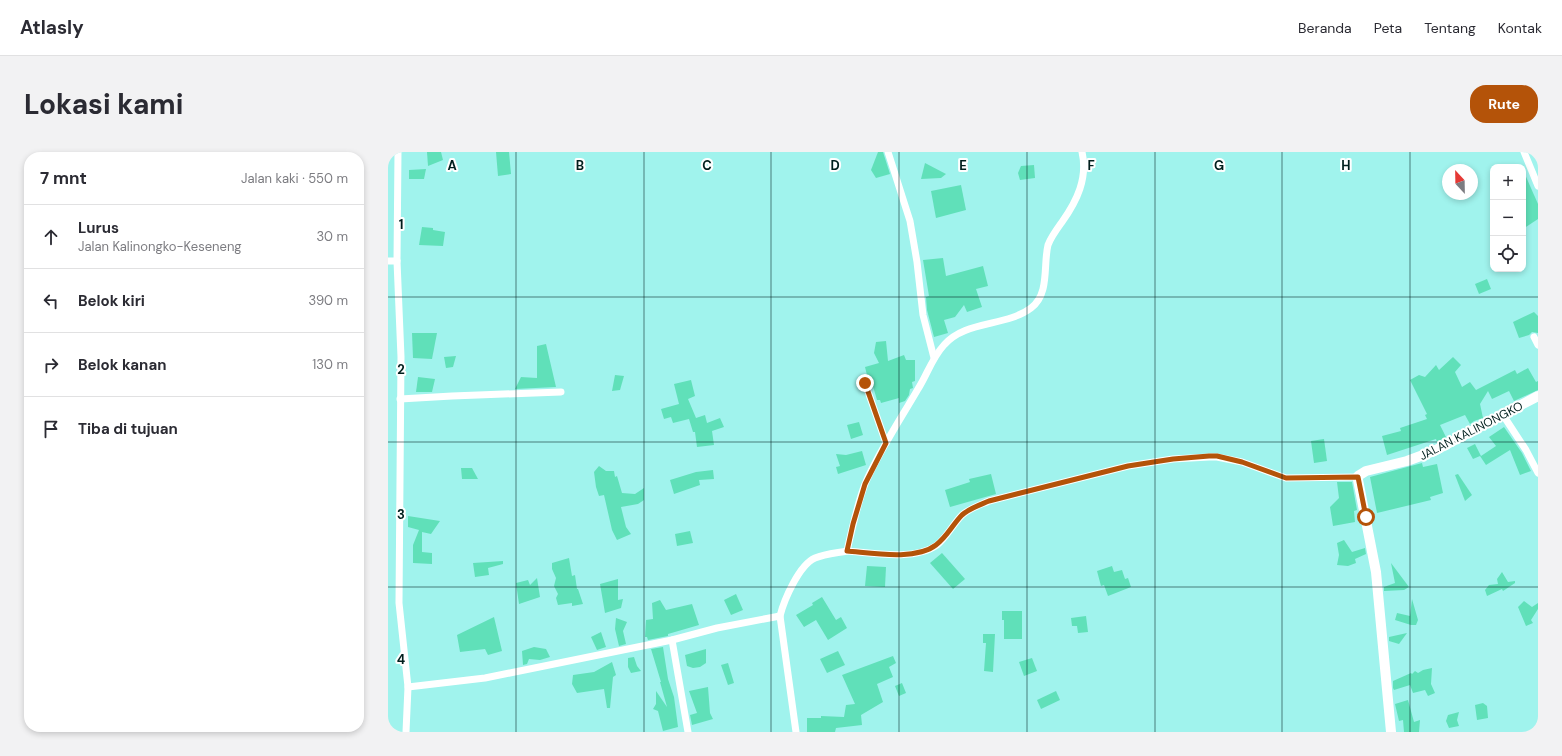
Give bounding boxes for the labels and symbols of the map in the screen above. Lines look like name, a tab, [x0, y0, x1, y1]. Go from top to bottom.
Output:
text: A	[447, 157, 457, 174]
text: B	[576, 157, 584, 174]
text: C	[702, 157, 712, 174]
text: D	[830, 157, 840, 174]
text: E	[959, 157, 967, 174]
text: F	[1087, 157, 1095, 174]
text: G	[1214, 157, 1224, 174]
text: H	[1341, 157, 1351, 174]
north arrow	[1442, 164, 1478, 200]
text: 1	[399, 216, 403, 233]
text: 2	[397, 361, 405, 378]
route end	[856, 374, 874, 392]
street label: JALAN KALINONGKO	[1416, 398, 1526, 464]
text: 3	[397, 506, 405, 523]
route start	[1357, 508, 1375, 526]
text: 4	[397, 651, 405, 668]

